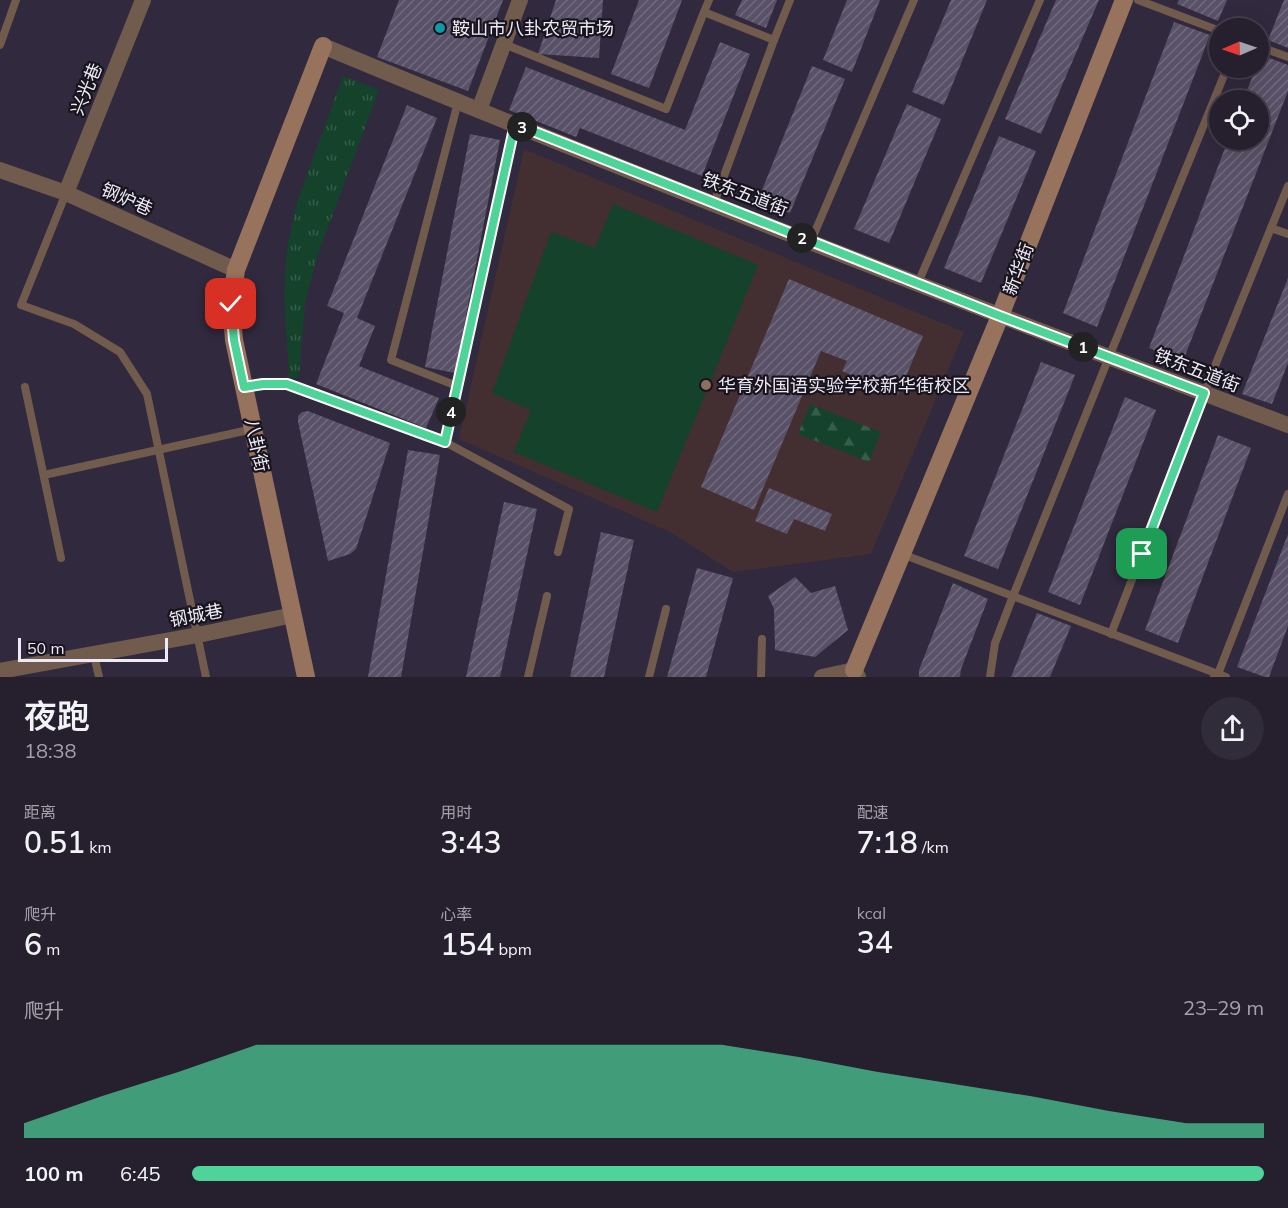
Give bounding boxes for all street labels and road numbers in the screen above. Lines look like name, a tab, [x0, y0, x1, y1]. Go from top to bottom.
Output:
street label: 兴光巷	[65, 60, 107, 118]
street label: 铁东五道街	[699, 167, 791, 221]
street label: 钢炉巷	[98, 178, 156, 220]
street label: 新华街	[998, 240, 1038, 298]
street label: 铁东五道街	[1151, 343, 1243, 397]
street label: 八卦街	[240, 416, 274, 474]
street label: 钢城巷	[167, 599, 225, 631]

